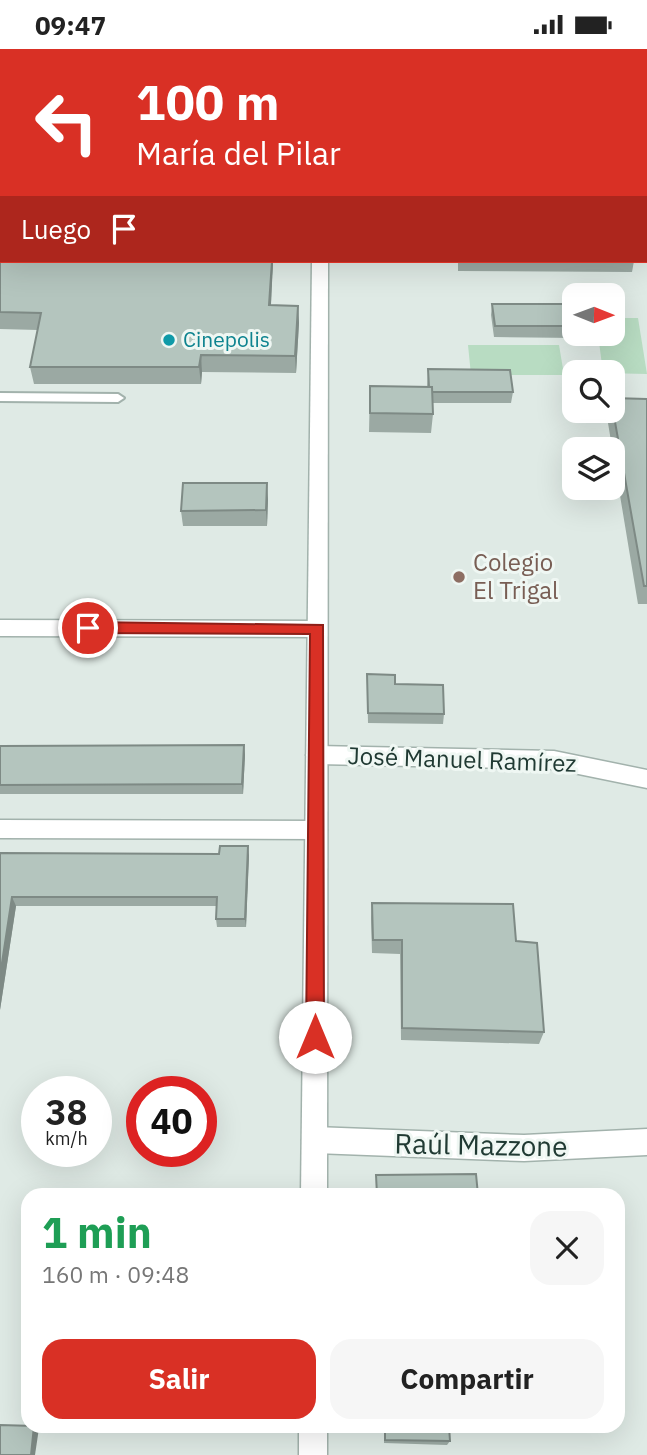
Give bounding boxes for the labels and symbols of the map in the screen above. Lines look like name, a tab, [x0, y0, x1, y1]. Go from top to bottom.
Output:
north arrow	[562, 283, 625, 347]
place label: Cinepolis	[183, 325, 270, 353]
marker: Cinepolis	[161, 332, 177, 348]
place label: Colegio El Trigal	[473, 546, 559, 606]
marker: Colegio El Trigal	[451, 569, 467, 585]
pin	[58, 598, 118, 658]
street label: José Manuel Ramírez	[347, 739, 577, 779]
position arrow	[278, 1000, 352, 1074]
speed limit sign: 40	[126, 1076, 217, 1167]
street label: Raúl Mazzone	[394, 1124, 568, 1165]

